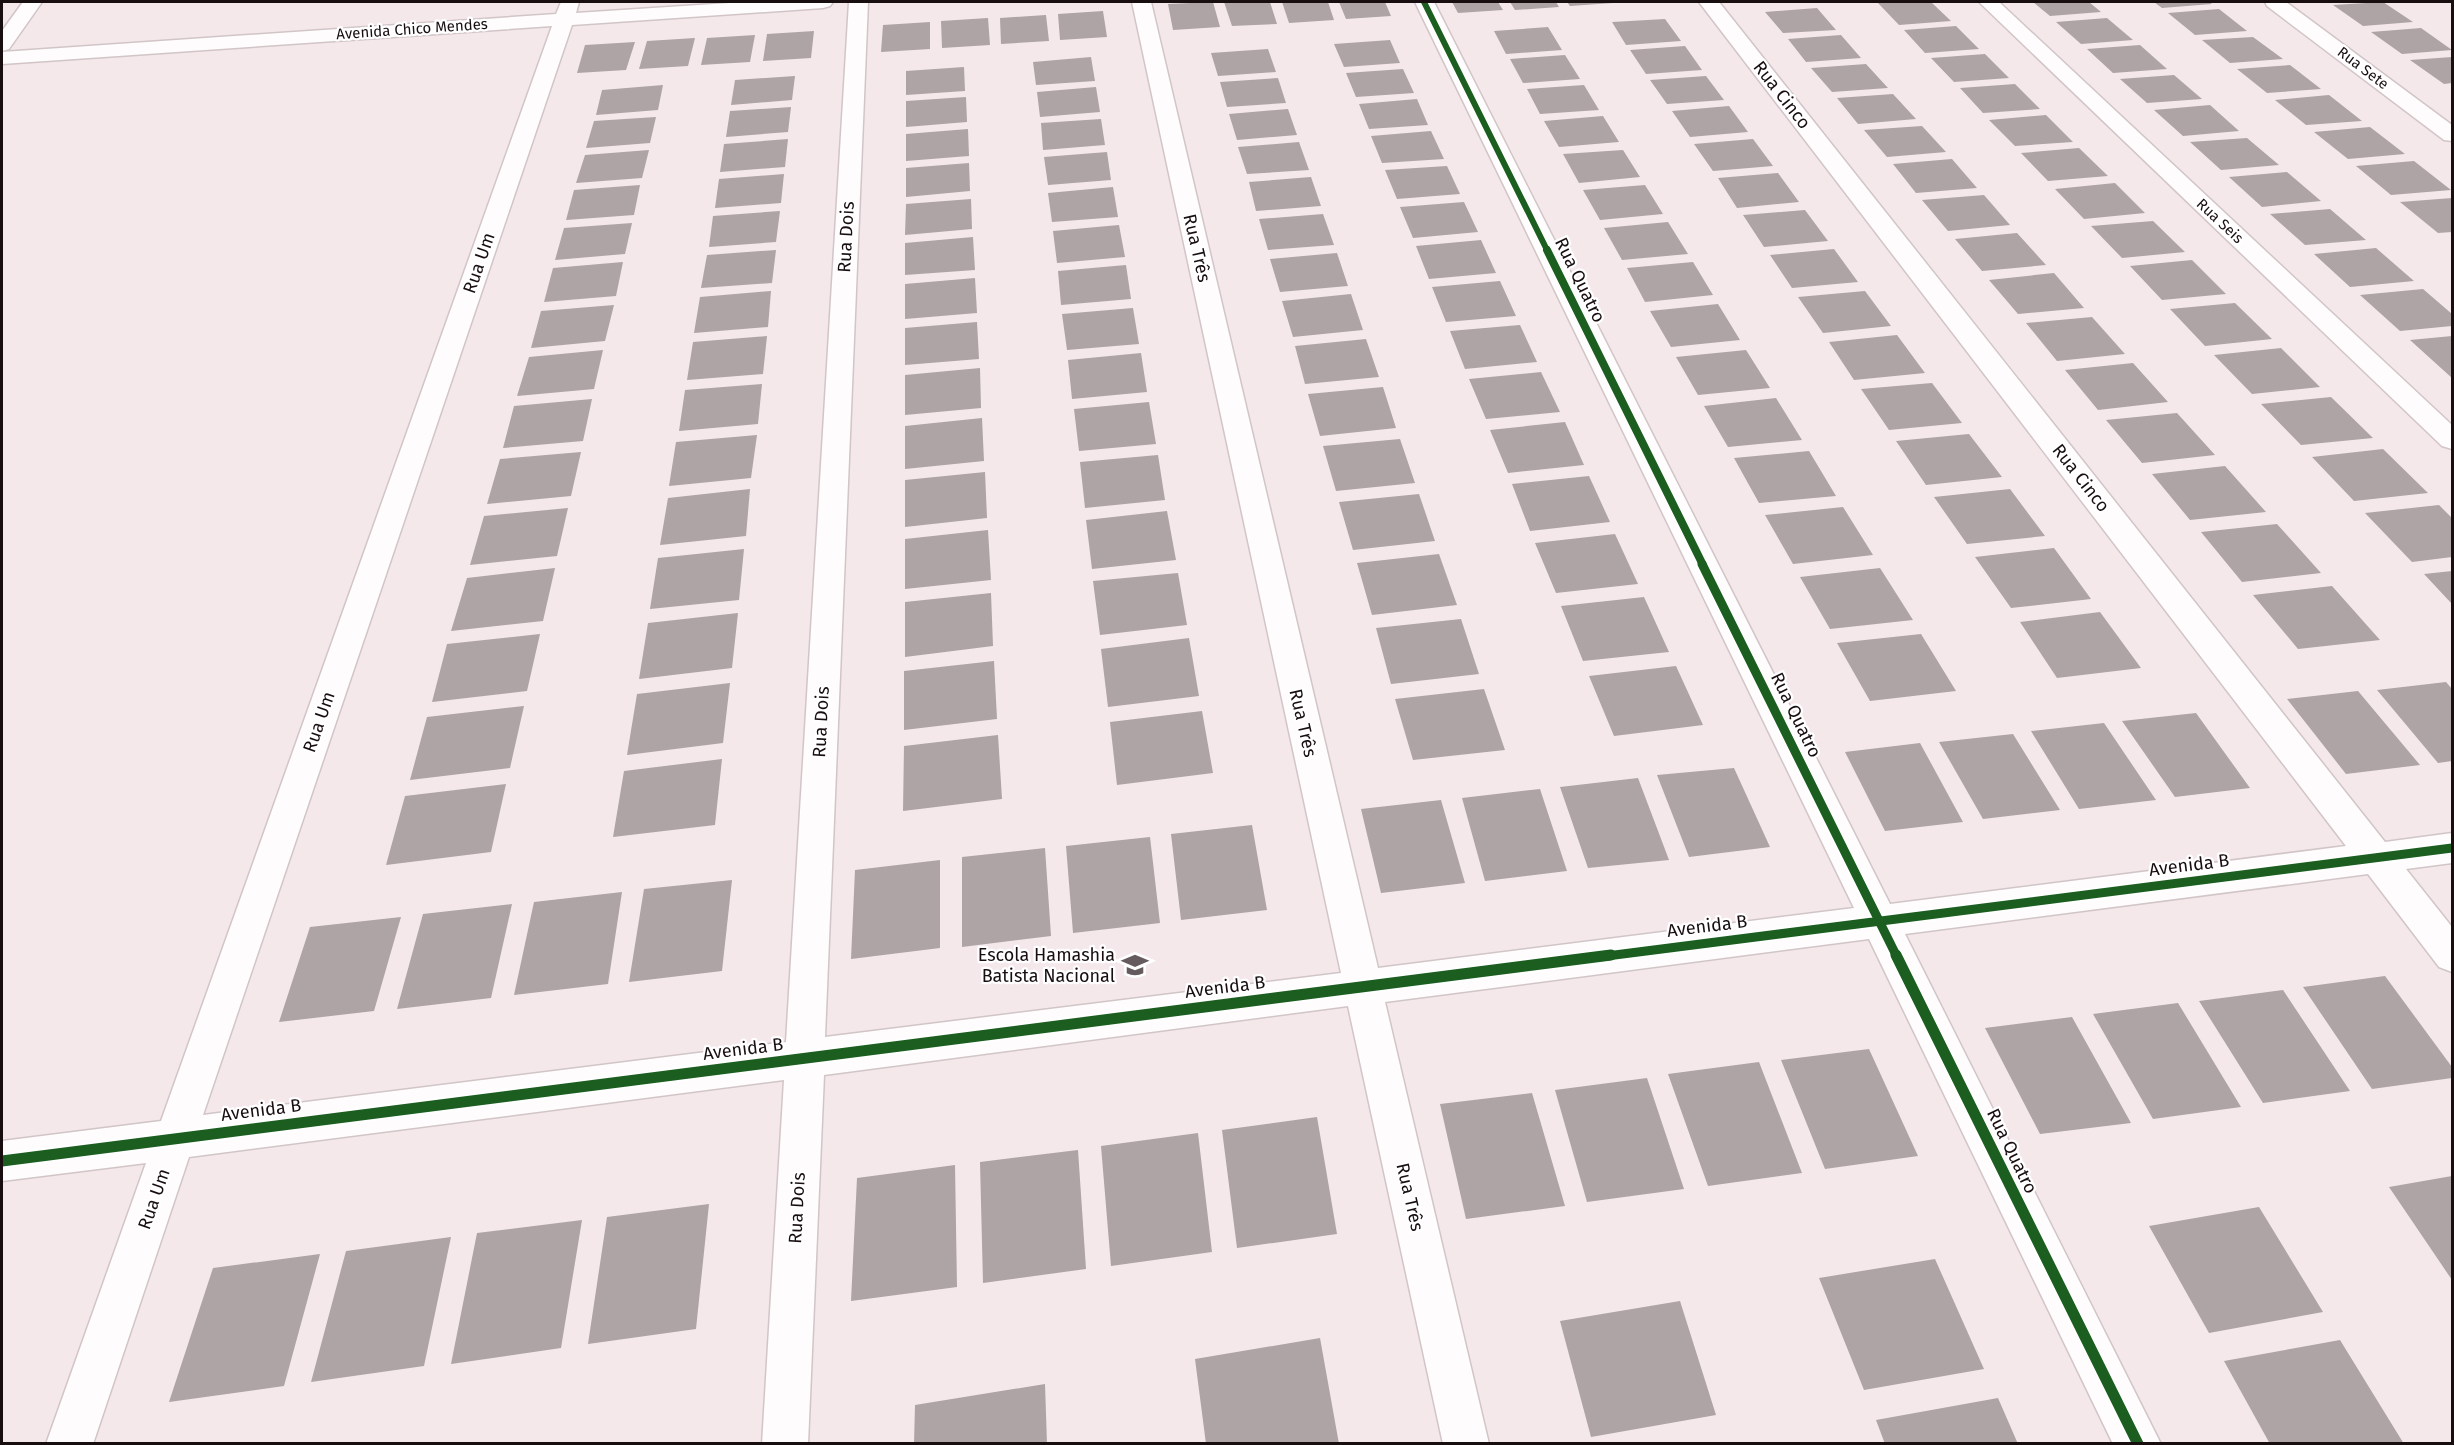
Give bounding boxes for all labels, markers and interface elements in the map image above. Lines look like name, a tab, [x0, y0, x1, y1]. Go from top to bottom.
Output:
street label: Avenida Chico Mendes	[336, 15, 488, 43]
street label: Rua Sete	[2334, 43, 2392, 93]
street label: Rua Cinco	[1749, 57, 1815, 133]
street label: Rua Seis	[2193, 195, 2247, 247]
street label: Rua Dois	[833, 201, 859, 273]
street label: Rua Três	[1178, 212, 1216, 284]
street label: Rua Um	[458, 230, 500, 296]
street label: Rua Quatro	[1550, 234, 1610, 326]
street label: Rua Cinco	[2048, 440, 2114, 516]
street label: Rua Quatro	[1766, 669, 1826, 761]
street label: Rua Dois	[808, 686, 834, 758]
street label: Rua Três	[1284, 687, 1322, 759]
street label: Rua Um	[298, 689, 340, 755]
street label: Avenida B	[2148, 849, 2230, 881]
street label: Avenida B	[1666, 910, 1748, 942]
place label: Escola Hamashia Batista Nacional	[978, 944, 1115, 987]
school or university icon: Escola Hamashia Batista Nacional	[1120, 950, 1150, 980]
street label: Avenida B	[1184, 971, 1266, 1003]
street label: Avenida B	[702, 1033, 784, 1065]
street label: Avenida B	[220, 1094, 302, 1126]
street label: Rua Quatro	[1982, 1105, 2042, 1197]
street label: Rua Três	[1391, 1161, 1429, 1233]
street label: Rua Um	[133, 1166, 175, 1232]
street label: Rua Dois	[784, 1172, 810, 1244]

